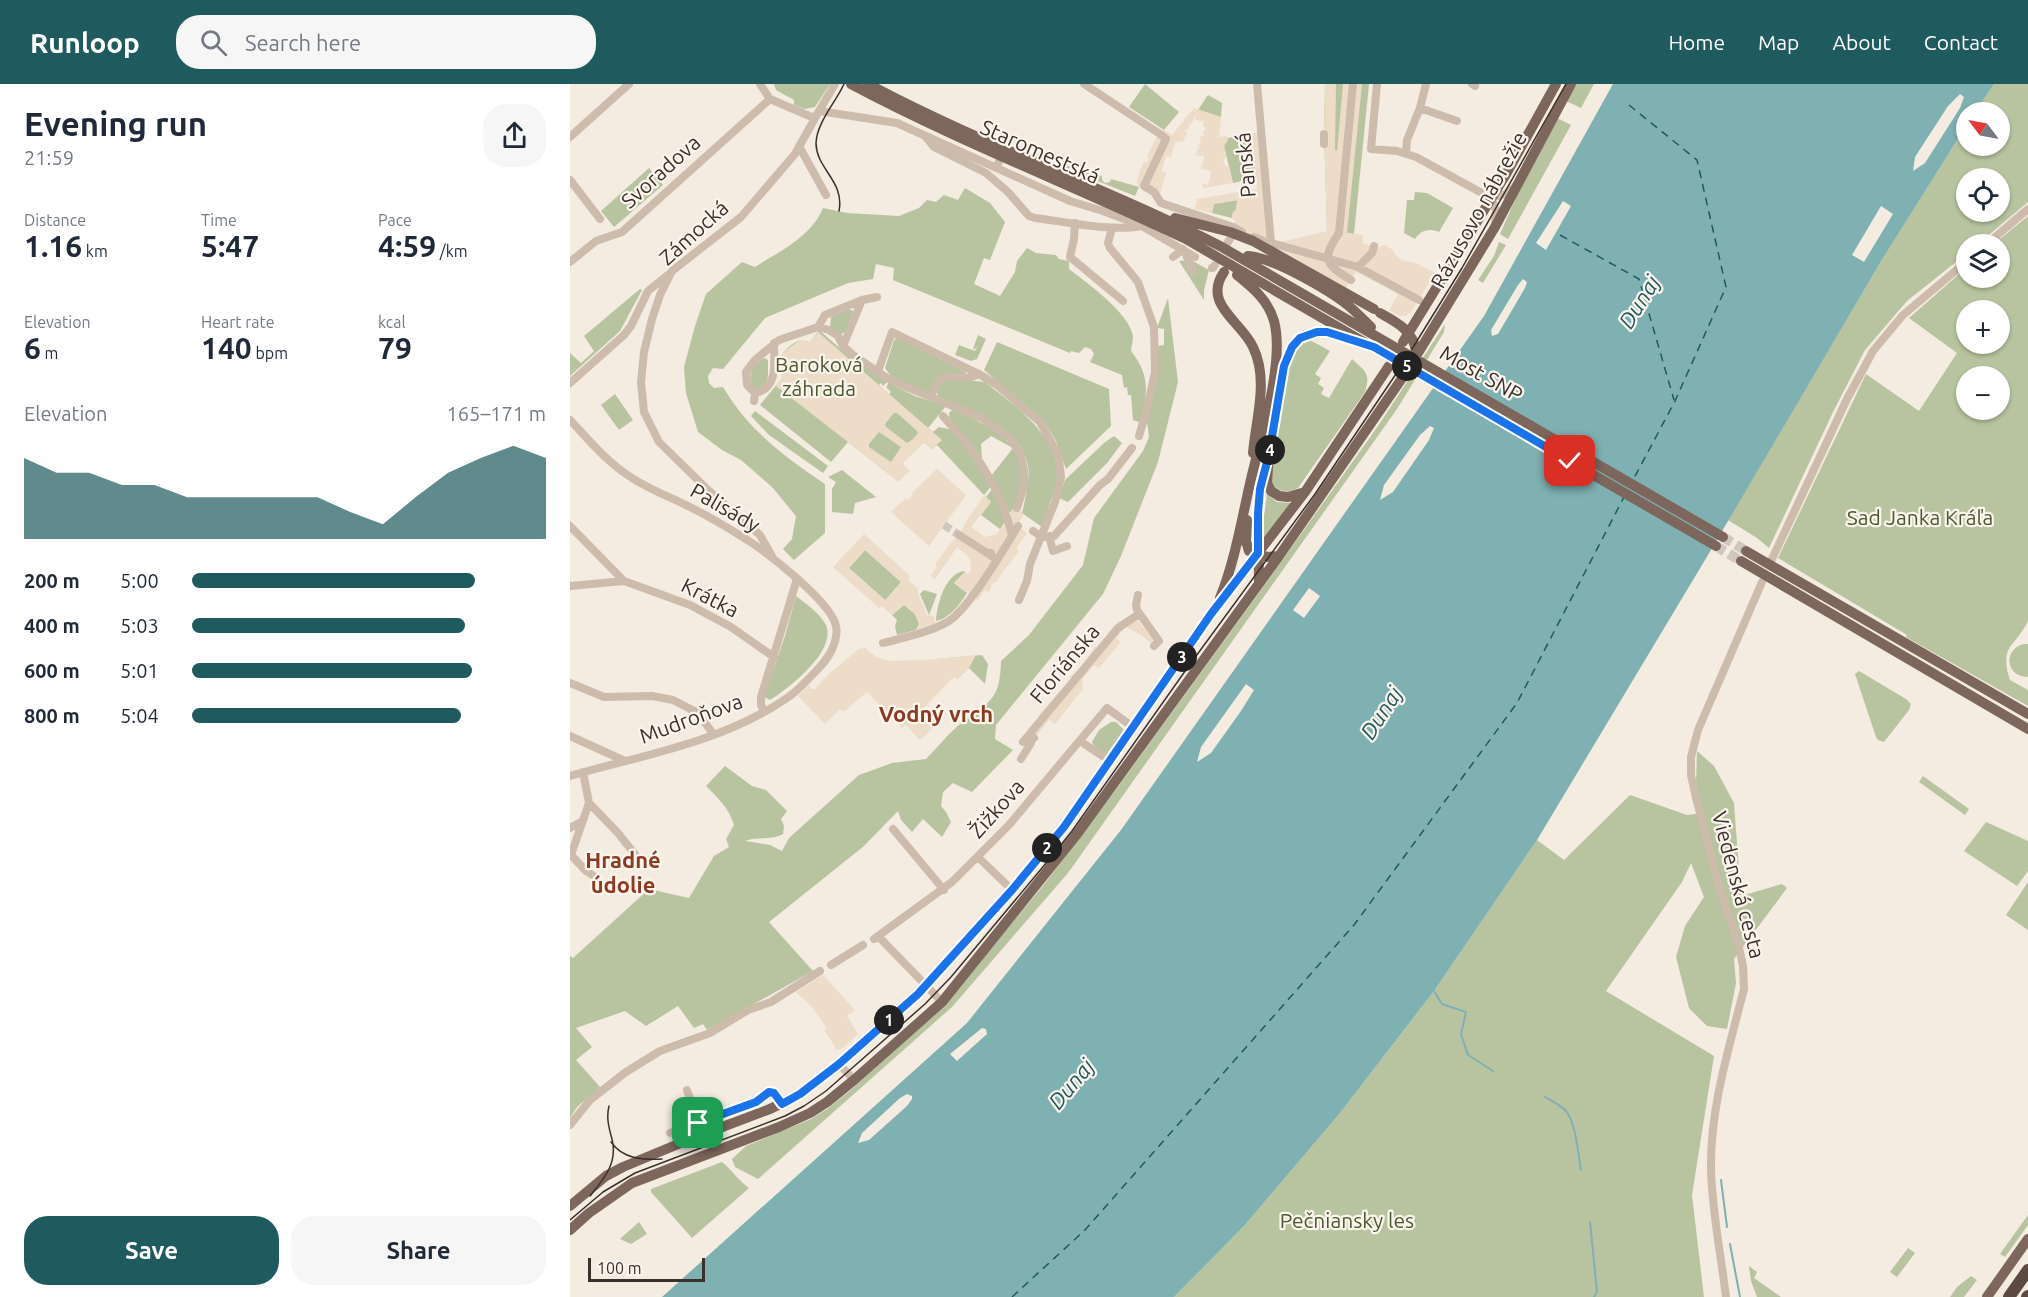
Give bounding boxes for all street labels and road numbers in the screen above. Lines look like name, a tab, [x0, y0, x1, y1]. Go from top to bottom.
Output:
street label: Staromestská	[977, 114, 1104, 188]
street label: Rázusovo nábrežie	[1425, 127, 1531, 292]
street label: Svoradova	[616, 130, 705, 213]
street label: Panská	[1230, 131, 1260, 199]
street label: Zámocká	[654, 195, 733, 269]
street label: Most SNP	[1436, 340, 1527, 406]
street label: Palisády	[687, 478, 764, 537]
street label: Krátka	[678, 573, 743, 622]
street label: Floriánska	[1024, 619, 1104, 708]
street label: Mudroňova	[636, 688, 746, 748]
street label: Žižkova	[964, 774, 1029, 842]
street label: Viedenská cesta	[1708, 809, 1770, 961]

